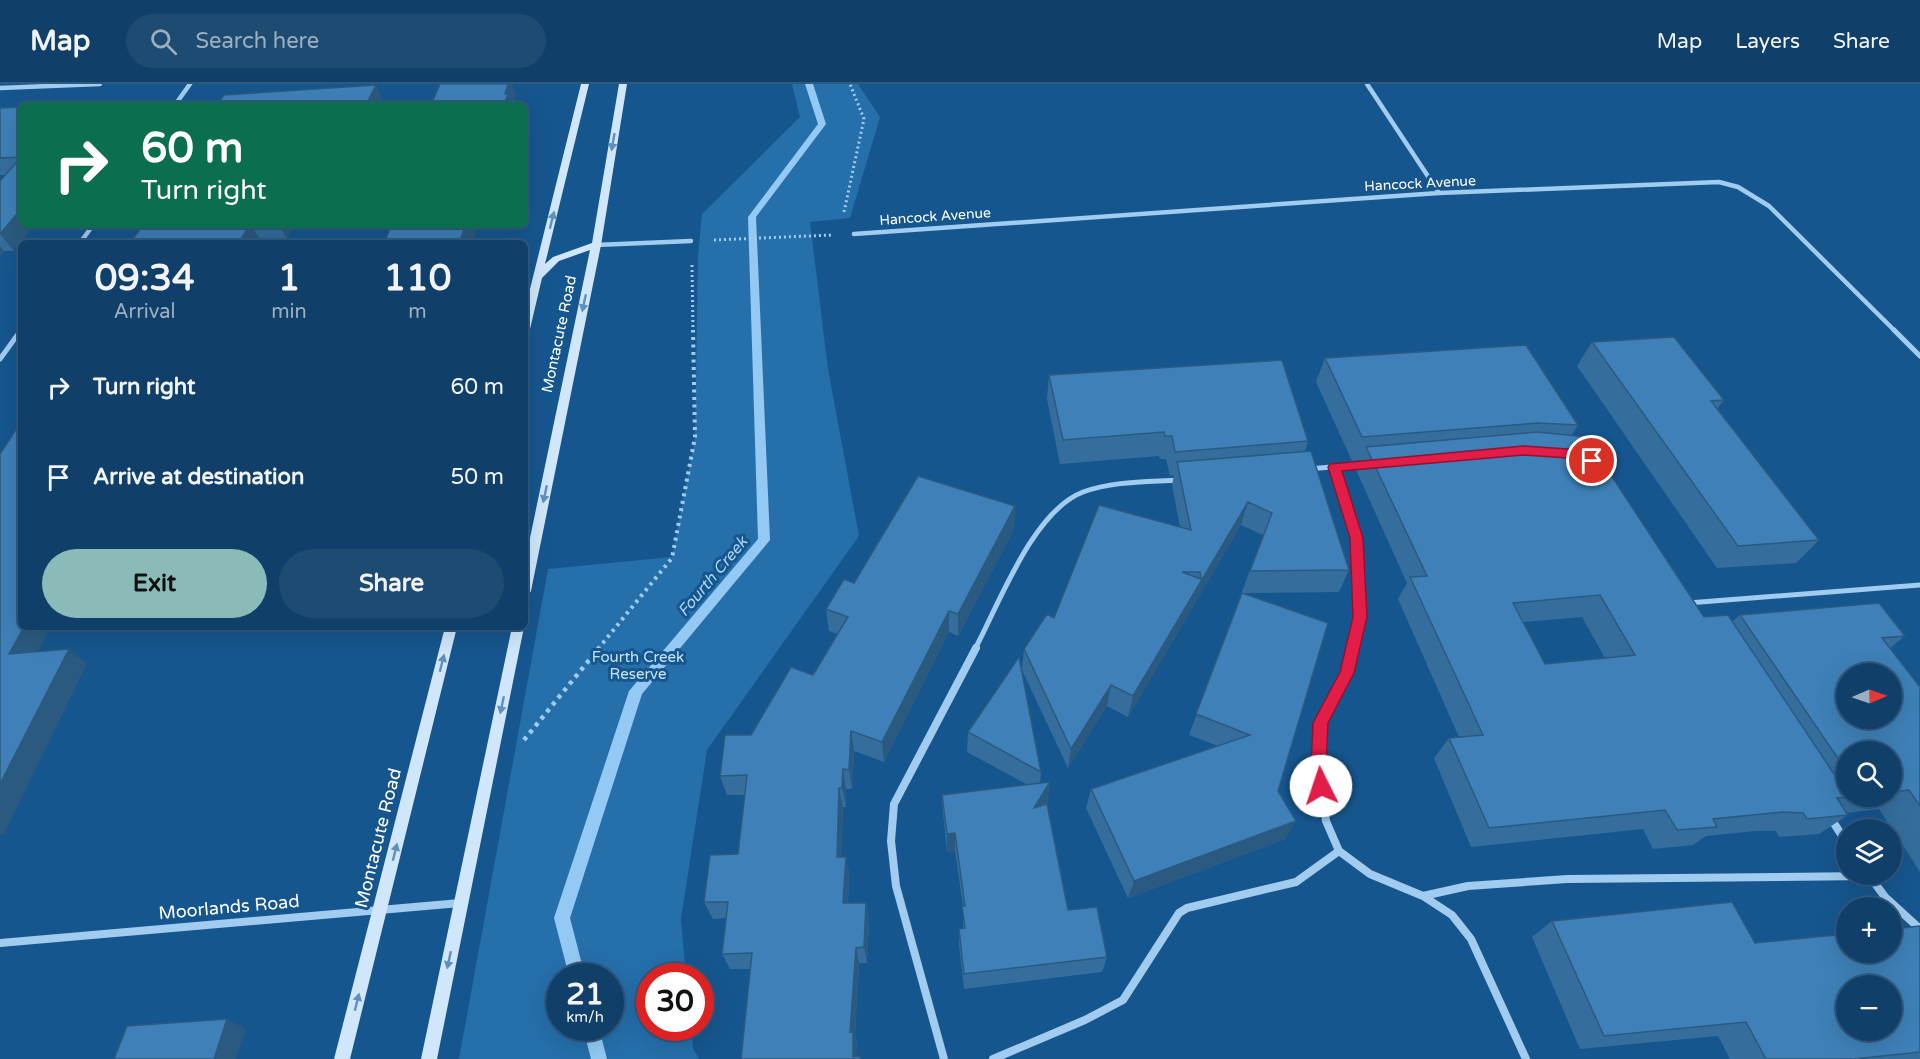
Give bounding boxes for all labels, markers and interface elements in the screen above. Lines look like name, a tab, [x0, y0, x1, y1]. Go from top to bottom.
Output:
search box	[126, 14, 546, 68]
text: Map	[30, 24, 90, 58]
icon: search	[147, 25, 180, 58]
text: Search here	[195, 28, 319, 54]
text: Map	[1657, 29, 1702, 54]
text: Layers	[1735, 29, 1800, 54]
text: Share	[1833, 29, 1890, 54]
text: 60 m	[141, 123, 243, 174]
icon: right	[42, 126, 120, 204]
one-way arrow	[609, 132, 618, 151]
street label: Hancock Avenue	[1364, 172, 1476, 195]
text: Turn right	[141, 174, 267, 207]
street label: Hancock Avenue	[879, 204, 991, 229]
one-way arrow	[547, 211, 557, 230]
text: 09:34	[95, 257, 195, 300]
text: 1	[278, 257, 300, 300]
text: 110	[383, 257, 451, 300]
street label: Montacute Road	[538, 274, 580, 394]
one-way arrow	[579, 293, 588, 312]
text: Arrival	[114, 300, 176, 324]
text: min	[271, 300, 307, 324]
text: m	[408, 300, 427, 324]
icon: right	[42, 371, 75, 404]
text: Turn right	[93, 374, 195, 400]
text: 60 m	[450, 374, 504, 400]
pin	[1566, 435, 1617, 486]
icon: arrive	[1575, 444, 1608, 477]
icon: arrive	[42, 461, 75, 494]
text: Arrive at destination	[93, 464, 304, 490]
text: 50 m	[450, 464, 504, 490]
one-way arrow	[540, 484, 549, 503]
water label: Fourth Creek	[673, 532, 753, 621]
button: Exit	[42, 549, 267, 618]
button: Share	[279, 549, 504, 618]
park label: Fourth Creek Reserve	[592, 648, 684, 683]
one-way arrow	[437, 654, 447, 672]
north arrow	[1836, 663, 1902, 729]
map controls	[1836, 663, 1902, 1041]
one-way arrow	[496, 696, 506, 714]
button: search	[1836, 741, 1902, 807]
position arrow	[1289, 754, 1353, 818]
street label: Montacute Road	[350, 766, 406, 910]
button: layers	[1836, 819, 1902, 885]
one-way arrow	[390, 843, 400, 861]
street label: Moorlands Road	[158, 890, 300, 924]
button: +	[1836, 897, 1902, 963]
one-way arrow	[444, 951, 453, 970]
speed limit sign: 30	[636, 963, 714, 1041]
button: −	[1836, 975, 1902, 1041]
text: 21	[566, 976, 604, 1013]
one-way arrow	[352, 993, 362, 1011]
text: km/h	[566, 1008, 604, 1026]

